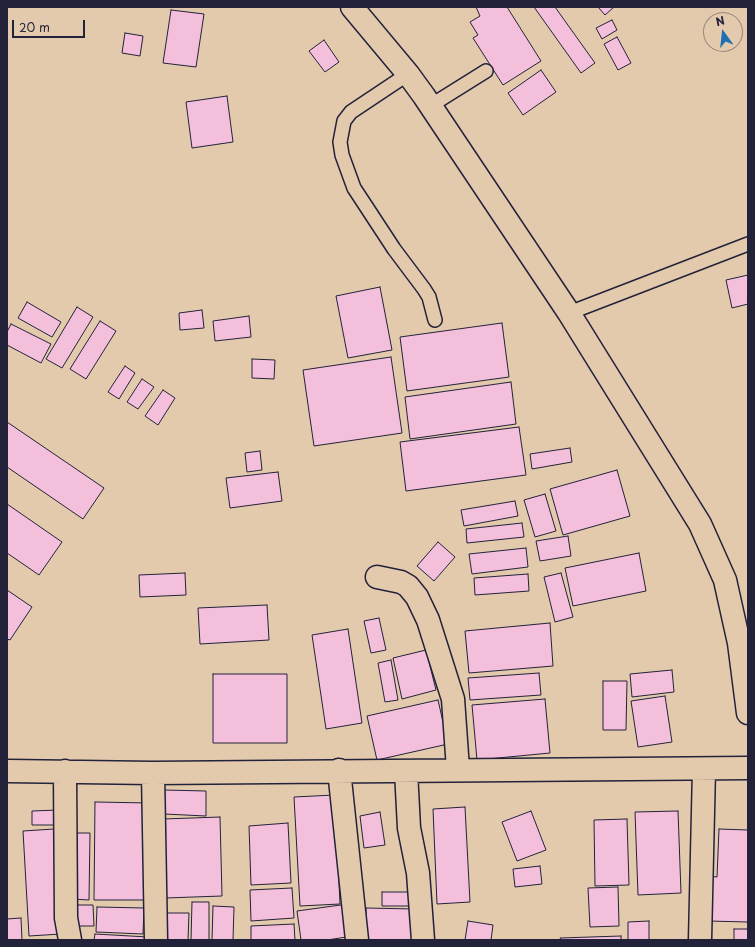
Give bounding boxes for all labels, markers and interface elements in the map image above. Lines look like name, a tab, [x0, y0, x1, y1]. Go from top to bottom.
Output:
scale bar	[14, 12, 87, 38]
north arrow	[703, 12, 743, 52]
text: N	[714, 12, 726, 30]
text: 20 m	[19, 18, 50, 36]

